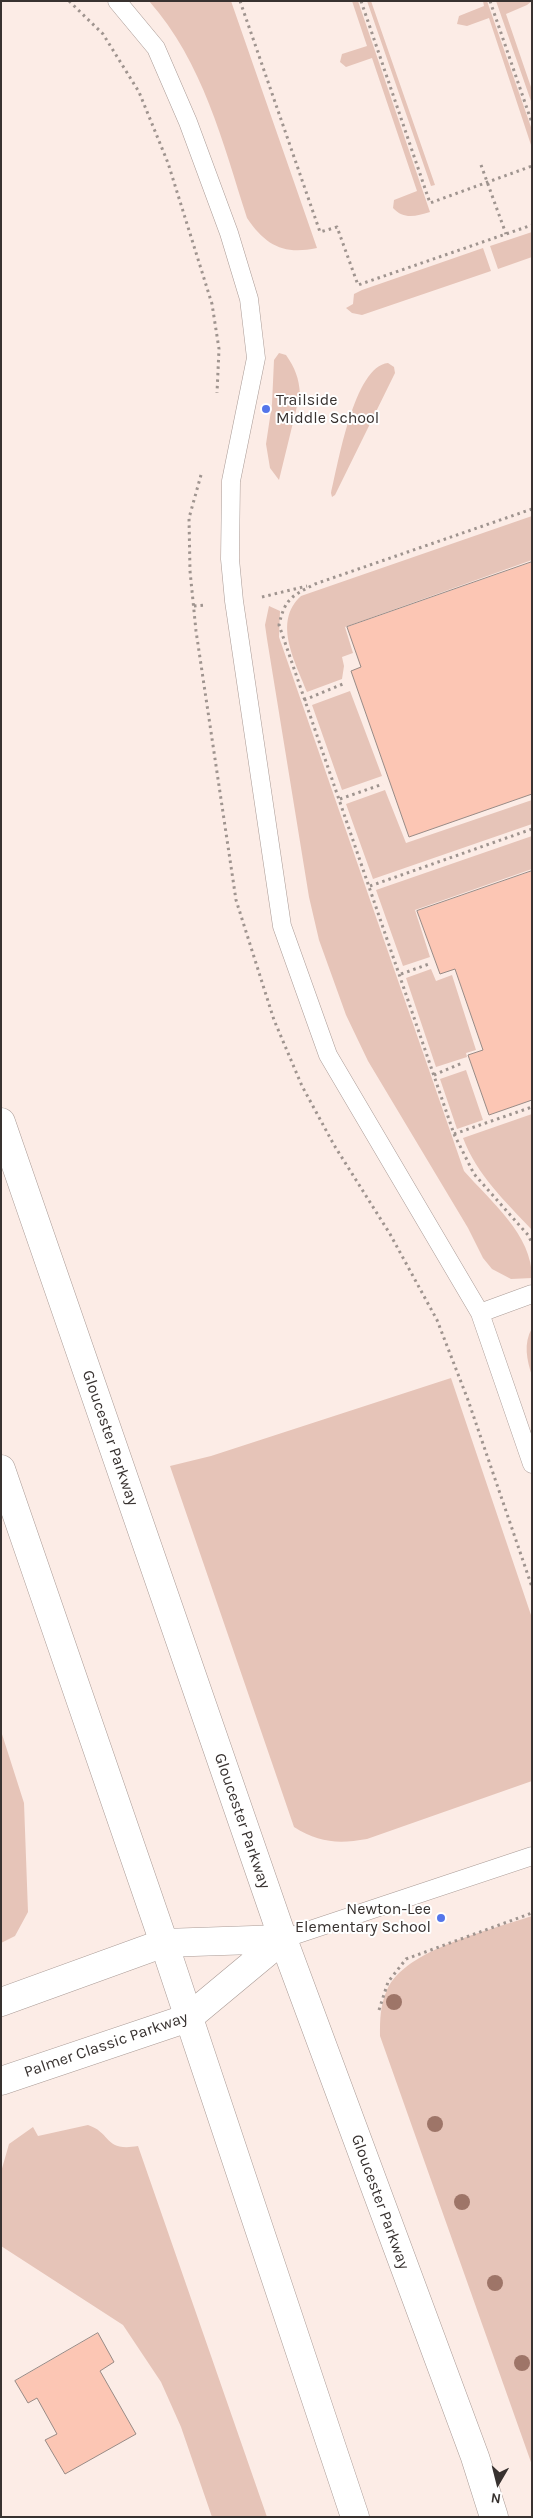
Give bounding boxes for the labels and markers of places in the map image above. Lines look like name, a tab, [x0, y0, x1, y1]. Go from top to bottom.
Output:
place label: Trailside Middle School	[276, 390, 379, 428]
marker: Trailside Middle School	[260, 403, 272, 415]
place label: Newton-Lee Elementary School	[295, 1899, 431, 1937]
marker: Newton-Lee Elementary School	[435, 1912, 447, 1924]

